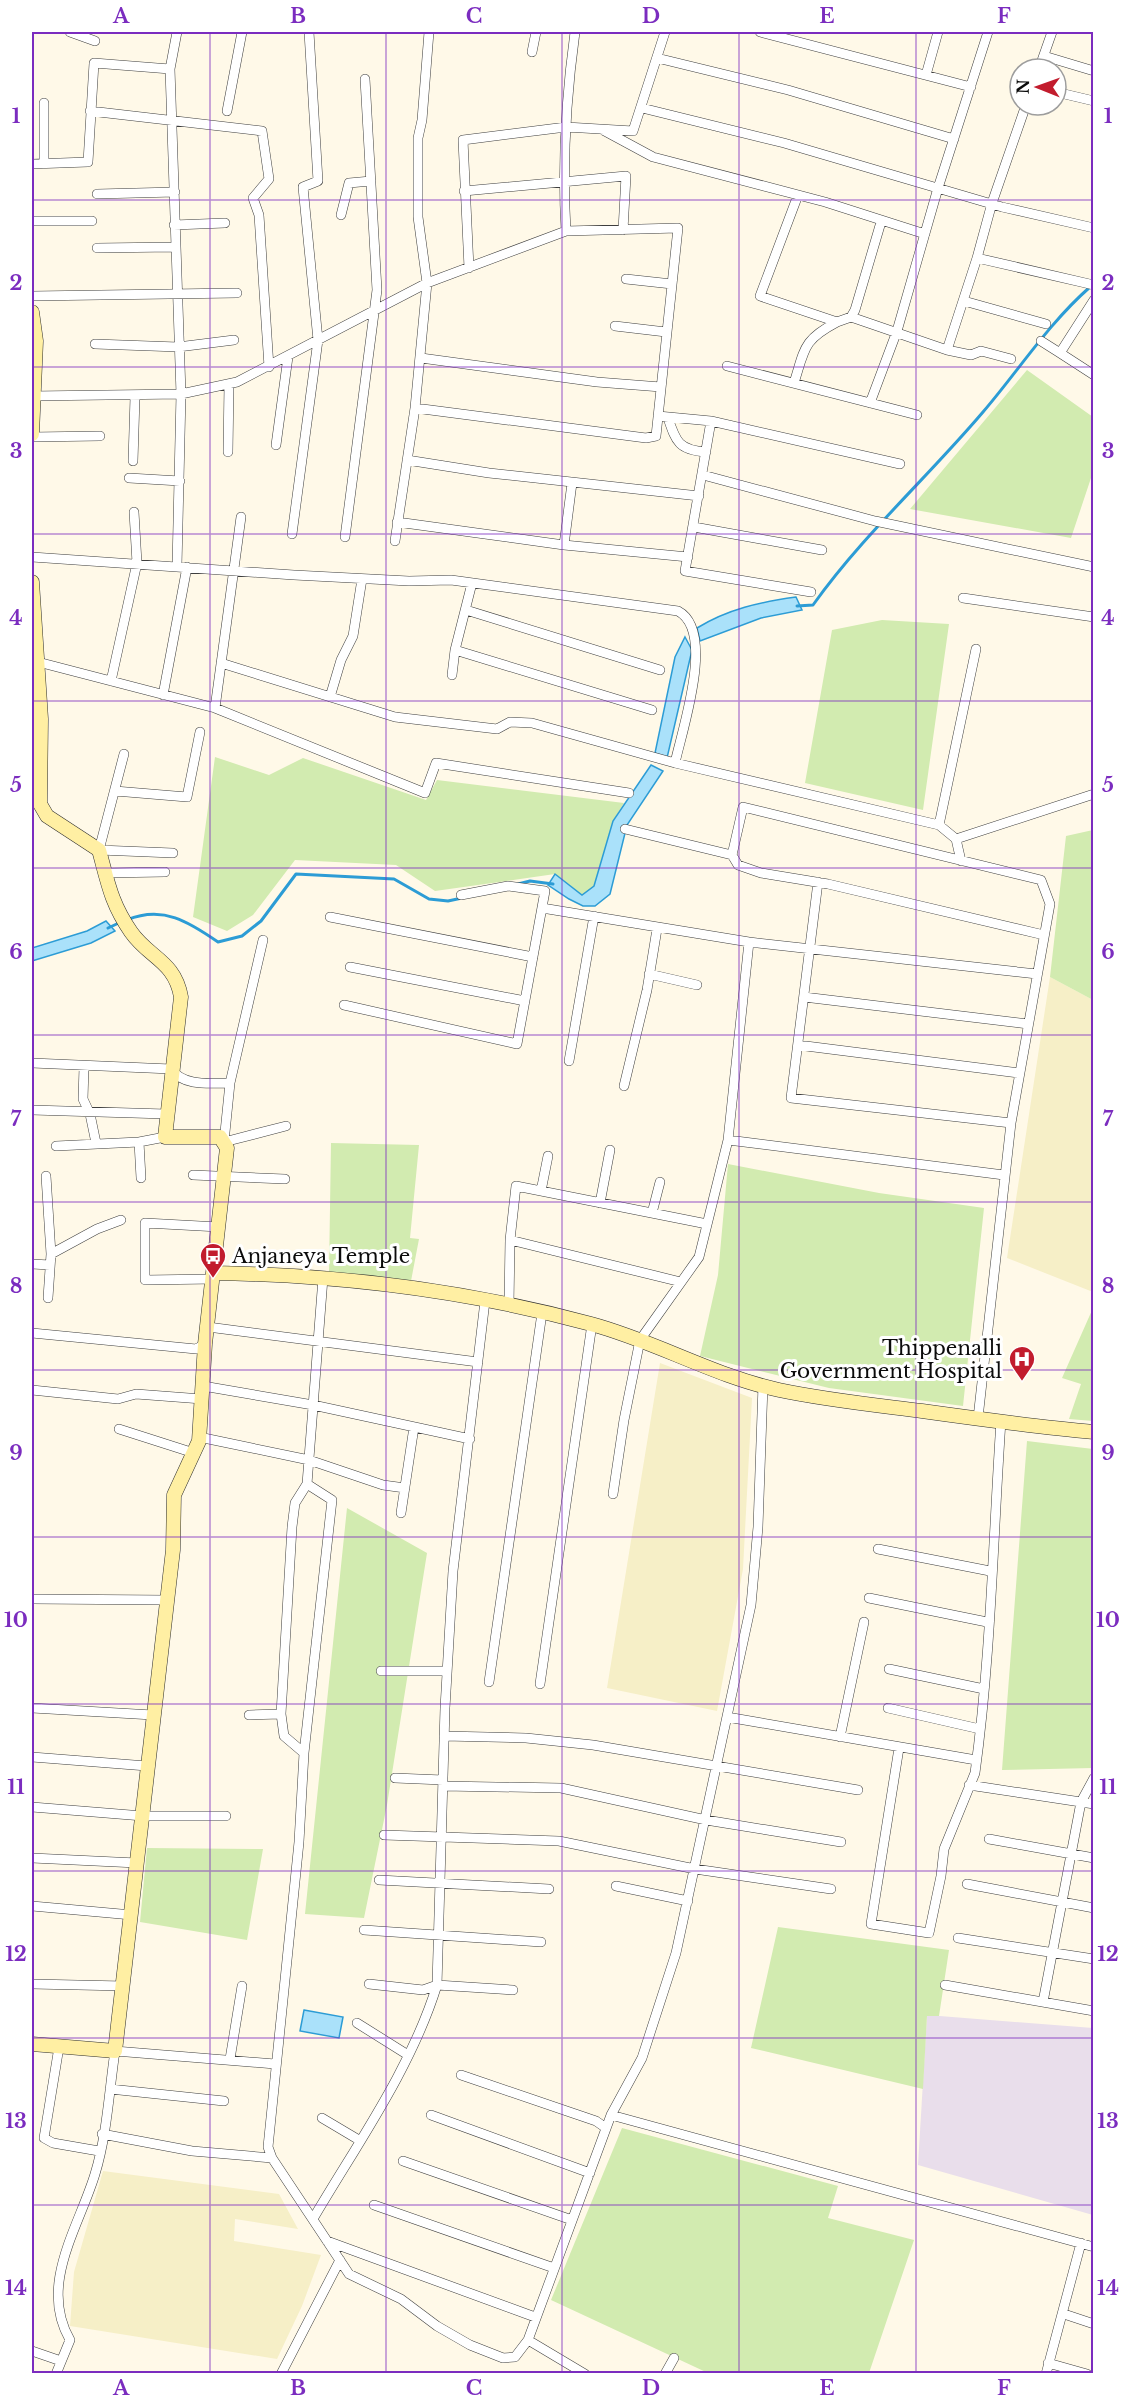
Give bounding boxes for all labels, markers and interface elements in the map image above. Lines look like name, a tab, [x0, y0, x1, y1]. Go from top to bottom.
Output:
text: A	[112, 4, 130, 28]
text: B	[290, 4, 306, 28]
text: C	[466, 4, 482, 28]
text: D	[642, 4, 660, 28]
text: E	[819, 4, 835, 28]
text: F	[997, 4, 1011, 28]
north arrow	[1008, 57, 1068, 117]
text: N	[1013, 79, 1033, 94]
text: 1	[12, 104, 21, 128]
text: 1	[1104, 104, 1113, 128]
text: 2	[9, 271, 23, 295]
text: 2	[1101, 271, 1115, 295]
text: 3	[10, 439, 22, 463]
text: 3	[1102, 439, 1114, 463]
text: 4	[9, 606, 23, 630]
text: 4	[1101, 606, 1115, 630]
text: 5	[10, 773, 22, 797]
text: 5	[1102, 773, 1114, 797]
text: 6	[9, 940, 23, 964]
text: 6	[1101, 940, 1115, 964]
text: 7	[11, 1107, 22, 1131]
text: 7	[1103, 1107, 1114, 1131]
bus stop icon: Anjaneya Temple	[198, 1241, 228, 1279]
place label: Anjaneya Temple	[231, 1244, 410, 1268]
text: 8	[10, 1274, 22, 1298]
text: 8	[1102, 1274, 1114, 1298]
place label: Thippenalli Government Hospital	[780, 1336, 1002, 1383]
hospital icon: Thippenalli Government Hospital	[1007, 1344, 1037, 1382]
text: 9	[9, 1441, 23, 1465]
text: 9	[1101, 1441, 1115, 1465]
text: 10	[4, 1608, 28, 1632]
text: 10	[1096, 1608, 1120, 1632]
text: 11	[7, 1775, 25, 1799]
text: 11	[1099, 1775, 1117, 1799]
text: 12	[5, 1942, 27, 1966]
text: 12	[1097, 1942, 1119, 1966]
text: 13	[5, 2109, 27, 2133]
text: 13	[1097, 2109, 1119, 2133]
text: 14	[5, 2276, 27, 2300]
text: 14	[1097, 2276, 1119, 2300]
text: A	[112, 2376, 130, 2400]
text: B	[290, 2376, 306, 2400]
text: C	[466, 2376, 482, 2400]
text: D	[642, 2376, 660, 2400]
text: E	[819, 2376, 835, 2400]
text: F	[997, 2376, 1011, 2400]

